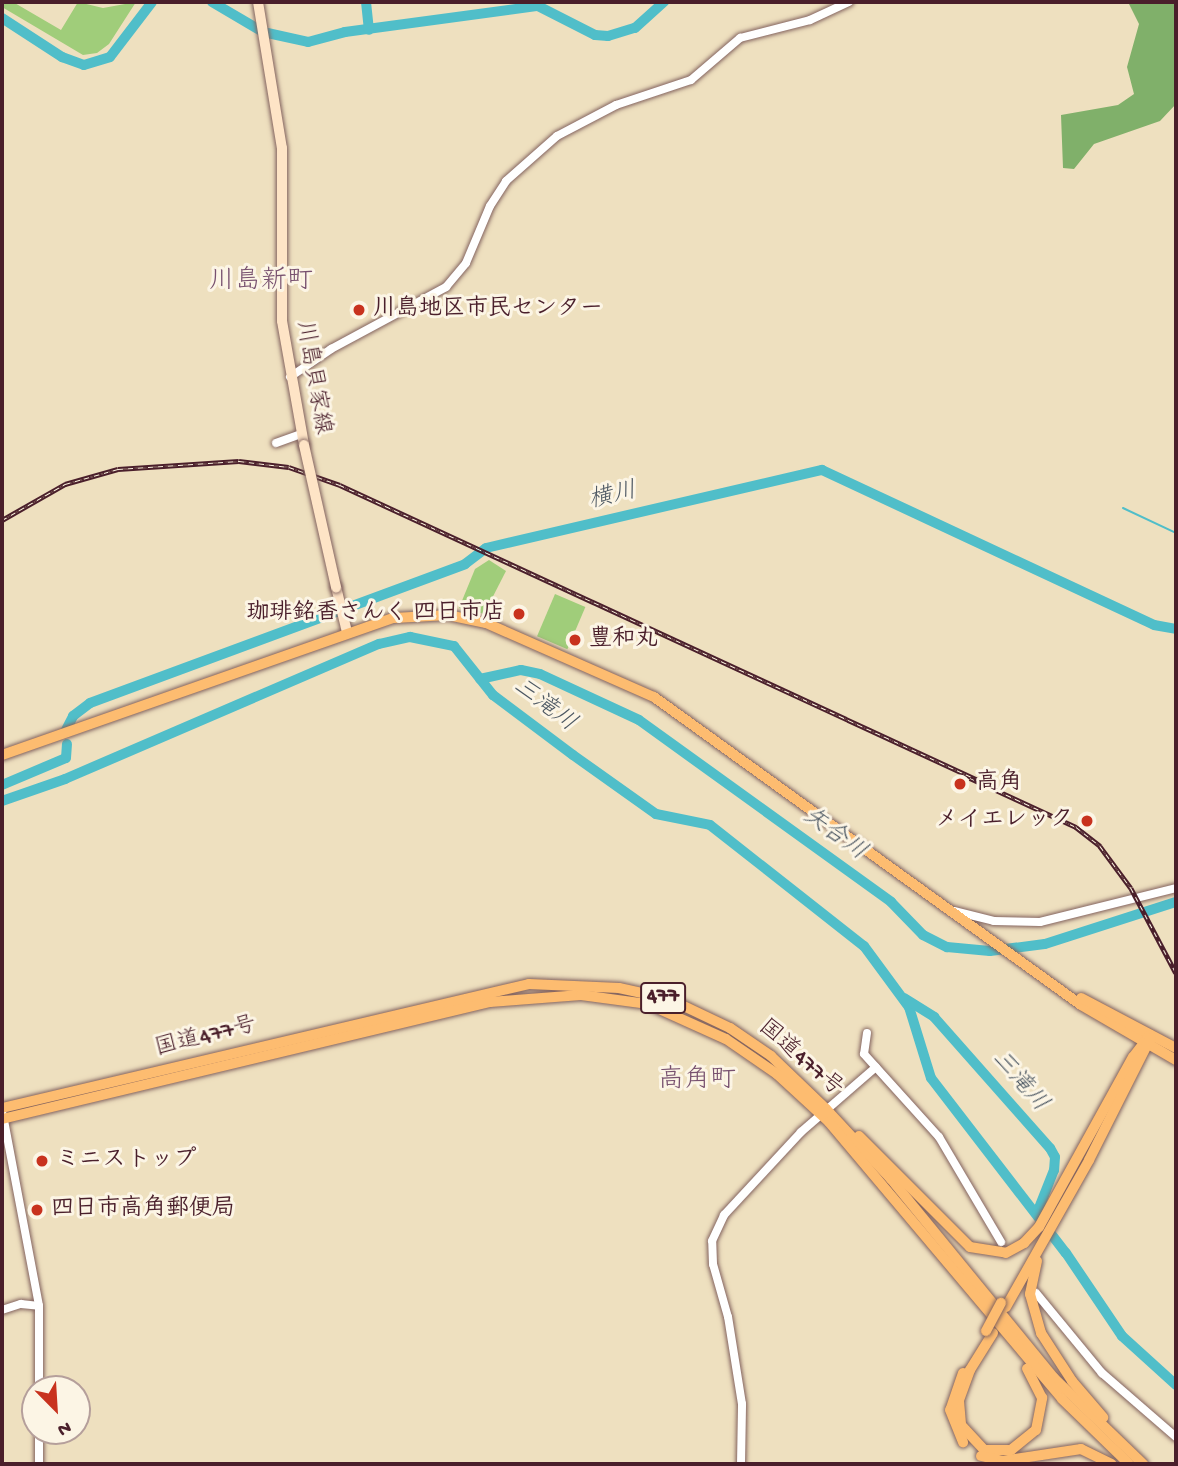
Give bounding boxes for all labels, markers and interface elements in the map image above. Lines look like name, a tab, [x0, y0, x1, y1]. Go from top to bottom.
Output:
district label: 川島新町	[209, 267, 313, 299]
place label: 川島地区市民センター	[373, 296, 603, 324]
marker: 川島地区市民センター	[351, 302, 367, 318]
street label: 川島貝家線	[288, 319, 336, 437]
water label: 横川	[586, 478, 640, 516]
place label: 珈琲銘香さんく 四日市店	[247, 600, 505, 628]
marker: 珈琲銘香さんく 四日市店	[511, 606, 527, 622]
place label: 豊和丸	[589, 626, 658, 654]
marker: 豊和丸	[567, 632, 583, 648]
water label: 三滝川	[507, 673, 581, 739]
place label: 高角	[976, 770, 1022, 798]
marker: 高角	[950, 774, 970, 794]
water label: 矢合川	[796, 802, 872, 868]
place label: メイエレック	[935, 807, 1073, 835]
marker: メイエレック	[1079, 813, 1095, 829]
road number: 477	[638, 981, 688, 1016]
street label: 国道477号	[152, 1012, 260, 1064]
street label: 国道477号	[752, 1015, 848, 1103]
water label: 三滝川	[985, 1045, 1053, 1119]
district label: 高角町	[658, 1066, 736, 1098]
place label: ミニストップ	[56, 1147, 194, 1175]
marker: ミニストップ	[34, 1153, 50, 1169]
place label: 四日市高角郵便局	[51, 1196, 235, 1224]
marker: 四日市高角郵便局	[29, 1202, 45, 1218]
north arrow	[21, 1375, 91, 1445]
text: N	[54, 1415, 74, 1441]

